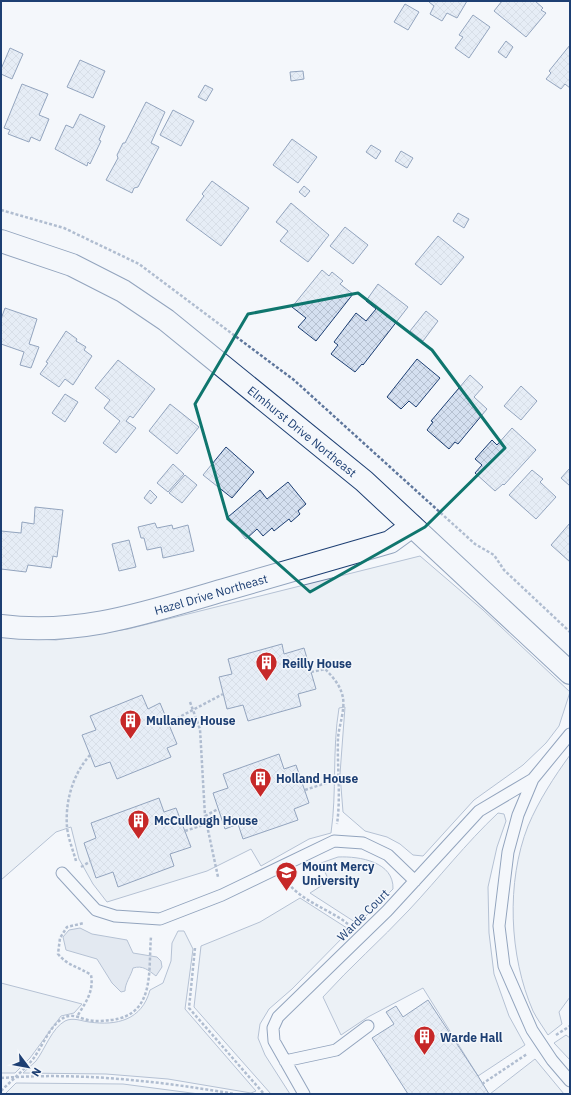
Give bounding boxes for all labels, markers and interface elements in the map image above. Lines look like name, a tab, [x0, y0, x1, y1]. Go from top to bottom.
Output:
street label: Elmhurst Drive Northeast	[245, 382, 360, 480]
street label: Hazel Drive Northeast	[152, 570, 269, 617]
building icon: Reilly House	[254, 650, 280, 683]
place label: Reilly House	[282, 656, 352, 671]
building icon: Mullaney House	[117, 707, 143, 740]
place label: Mullaney House	[146, 713, 236, 728]
building icon: Holland House	[248, 765, 274, 798]
place label: Holland House	[276, 771, 358, 786]
building icon: McCullough House	[126, 807, 152, 840]
place label: McCullough House	[154, 813, 258, 828]
place label: Mount Mercy University	[302, 859, 375, 888]
school or university icon: Mount Mercy University	[273, 860, 299, 893]
street label: Warde Court	[334, 886, 392, 944]
building icon: Warde Hall	[412, 1024, 438, 1057]
place label: Warde Hall	[440, 1030, 503, 1045]
north arrow	[8, 1047, 48, 1087]
text: N	[28, 1065, 45, 1079]

